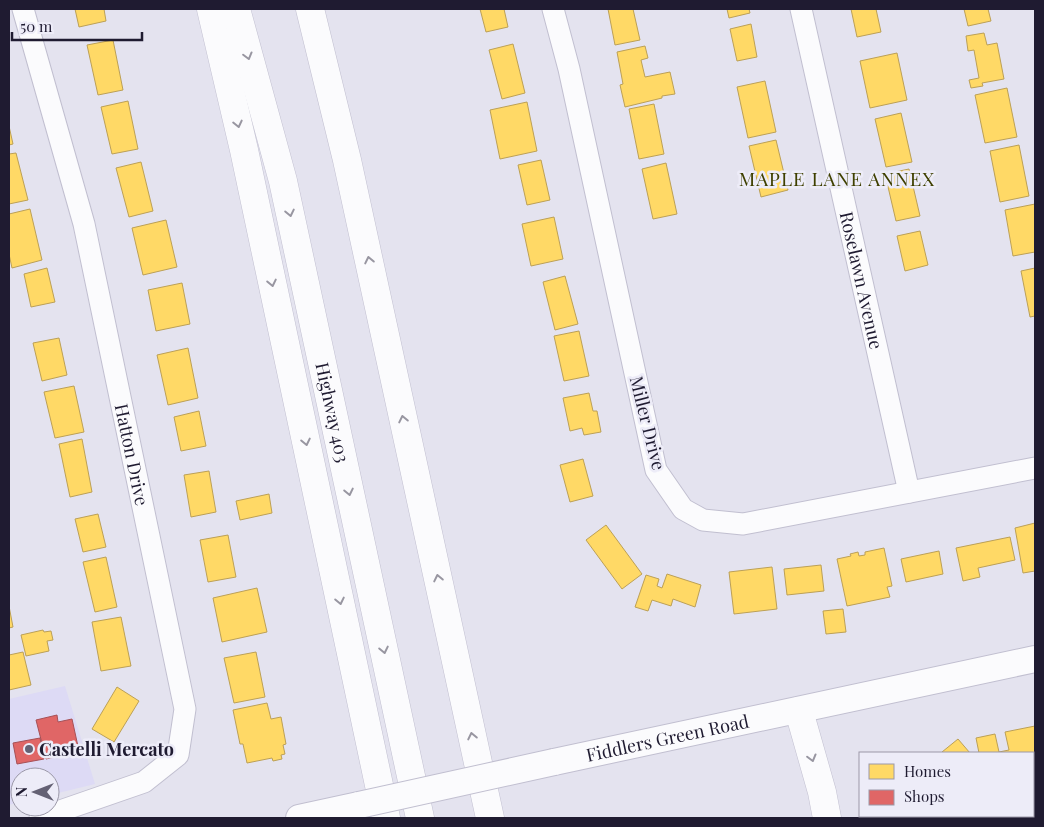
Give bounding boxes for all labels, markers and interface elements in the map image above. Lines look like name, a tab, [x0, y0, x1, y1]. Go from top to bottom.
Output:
scale bar	[12, 10, 142, 42]
text: 50 m	[20, 16, 53, 36]
one-way arrow	[243, 51, 253, 59]
one-way arrow	[232, 120, 243, 129]
district label: MAPLE LANE ANNEX	[739, 165, 935, 191]
one-way arrow	[284, 208, 294, 217]
street label: Roselawn Avenue	[835, 209, 889, 352]
one-way arrow	[364, 256, 375, 264]
one-way arrow	[267, 279, 277, 288]
street label: Highway 403	[310, 360, 355, 465]
street label: Miller Drive	[625, 373, 671, 473]
street label: Hatton Drive	[110, 401, 154, 508]
one-way arrow	[398, 414, 409, 423]
one-way arrow	[300, 438, 311, 447]
one-way arrow	[344, 487, 354, 496]
one-way arrow	[433, 573, 444, 582]
one-way arrow	[334, 597, 345, 606]
one-way arrow	[378, 646, 389, 655]
street label: Fiddlers Green Road	[584, 709, 752, 767]
one-way arrow	[467, 732, 478, 741]
place label: Castelli Mercato	[39, 737, 174, 761]
marker: Castelli Mercato	[23, 743, 35, 755]
legend	[859, 752, 1034, 817]
one-way arrow	[807, 753, 817, 761]
text: Homes	[904, 761, 951, 781]
north arrow	[10, 767, 60, 817]
text: Shops	[904, 786, 945, 806]
text: N	[12, 787, 31, 797]

